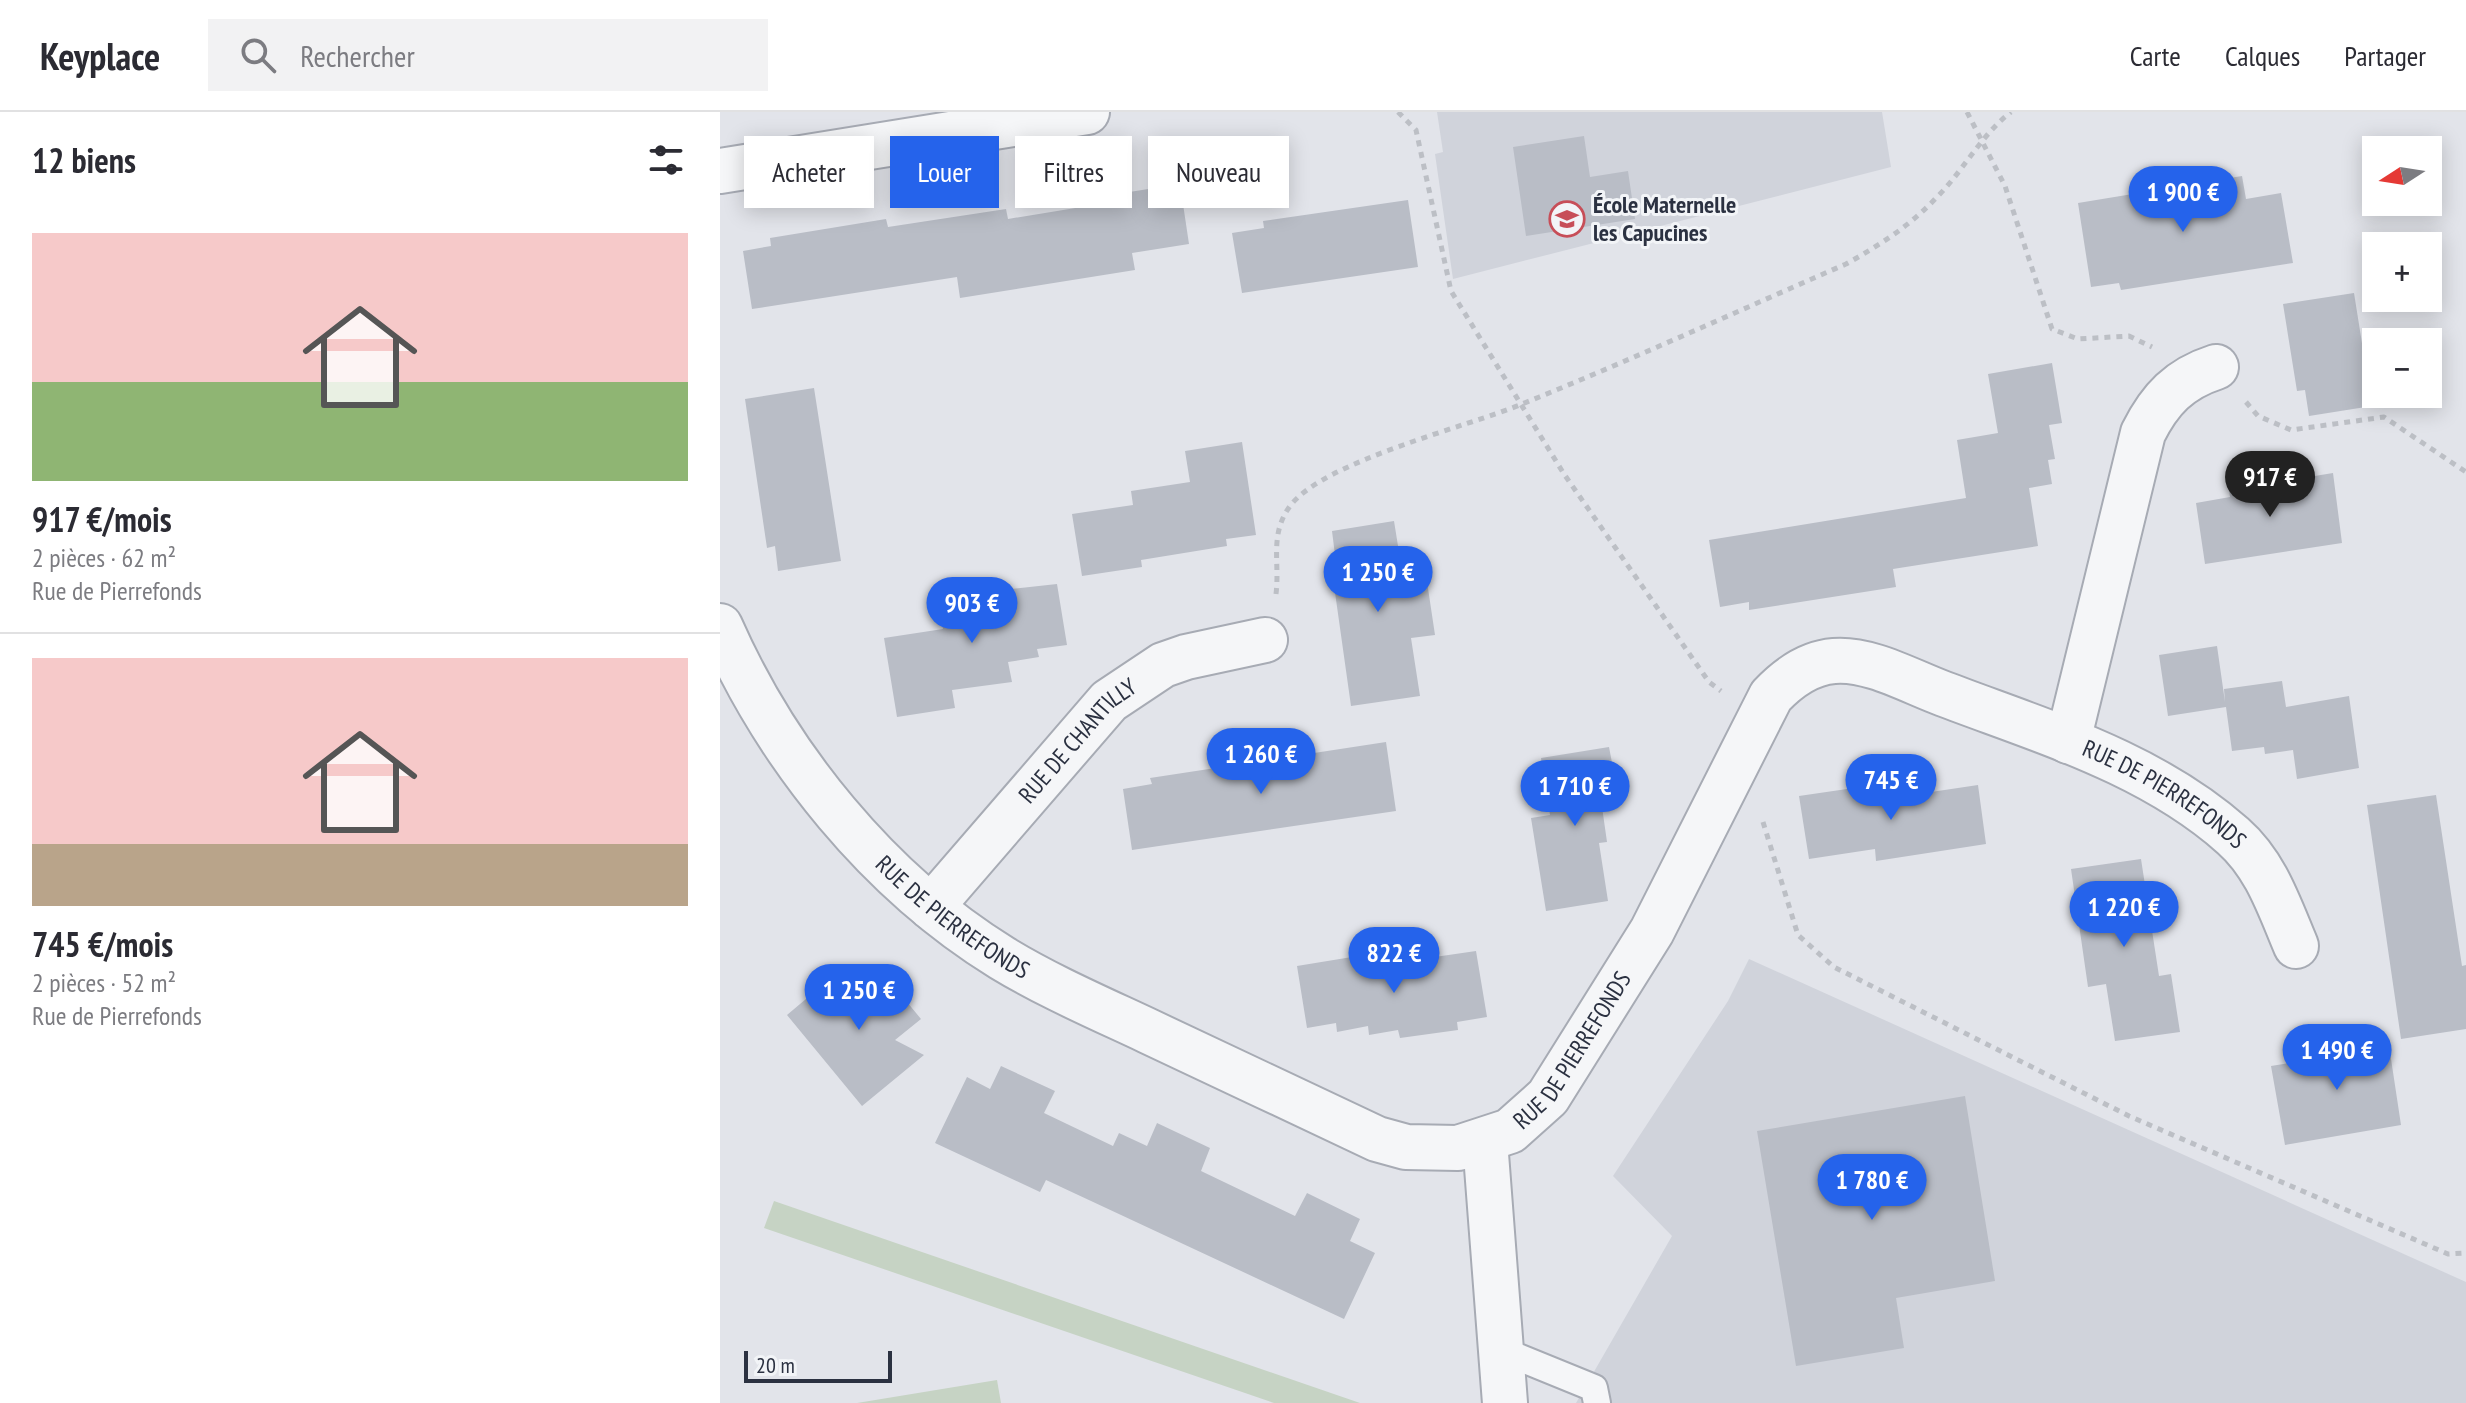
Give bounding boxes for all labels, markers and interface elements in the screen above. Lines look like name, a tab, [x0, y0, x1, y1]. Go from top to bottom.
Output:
search box	[208, 19, 768, 91]
text: Keyplace	[40, 31, 160, 80]
icon: search	[236, 33, 280, 77]
text: Rechercher	[300, 36, 415, 75]
text: Carte	[2130, 37, 2181, 74]
text: Calques	[2225, 37, 2300, 74]
text: Partager	[2344, 37, 2426, 74]
chip: Acheter	[744, 136, 874, 208]
chip: Louer	[890, 136, 999, 208]
chip: Filtres	[1015, 136, 1132, 208]
chip: Nouveau	[1148, 136, 1289, 208]
north arrow	[2362, 136, 2442, 216]
map controls	[2362, 136, 2442, 408]
text: 12 biens	[32, 138, 136, 182]
icon: filters	[644, 138, 688, 182]
pin: 1 900 €	[2109, 166, 2257, 234]
text: 1 900 €	[2147, 175, 2219, 208]
place label: École Maternelle les Capucines	[1593, 189, 1736, 248]
school or university icon: École Maternelle les Capucines	[1548, 200, 1586, 238]
button: +	[2362, 232, 2442, 312]
icon: home	[288, 285, 432, 429]
button: −	[2362, 328, 2442, 408]
pin: 917 €	[2214, 451, 2326, 519]
text: 917 €	[2243, 460, 2297, 493]
text: 917 €/mois	[32, 497, 172, 541]
text: 2 pièces · 62 m²	[32, 541, 176, 574]
pin: 1 250 €	[1304, 546, 1452, 614]
text: 1 250 €	[1342, 555, 1414, 588]
text: Rue de Pierrefonds	[32, 574, 202, 607]
pin: 903 €	[916, 577, 1028, 645]
text: 903 €	[944, 586, 1000, 619]
street label: RUE DE CHANTILLY	[1012, 671, 1142, 810]
icon: home	[288, 710, 432, 854]
pin: 1 260 €	[1187, 728, 1335, 796]
street label: RUE DE PIERREFONDS	[2078, 732, 2253, 855]
text: 1 260 €	[1225, 737, 1297, 770]
pin: 745 €	[1835, 754, 1947, 822]
pin: 1 710 €	[1501, 760, 1649, 828]
text: 745 €	[1863, 763, 1919, 796]
text: 1 710 €	[1539, 769, 1611, 802]
street label: RUE DE PIERREFONDS	[869, 849, 1035, 986]
pin: 1 220 €	[2050, 881, 2198, 949]
text: 1 220 €	[2088, 890, 2160, 923]
text: 745 €/mois	[32, 922, 173, 966]
pin: 822 €	[1338, 927, 1450, 995]
text: 822 €	[1366, 936, 1422, 969]
pin: 1 250 €	[785, 964, 933, 1032]
text: 2 pièces · 52 m²	[32, 966, 176, 999]
street label: RUE DE PIERREFONDS	[1506, 966, 1638, 1136]
text: 1 250 €	[823, 973, 895, 1006]
text: Rue de Pierrefonds	[32, 999, 202, 1032]
pin: 1 490 €	[2263, 1024, 2411, 1092]
text: 1 490 €	[2301, 1033, 2373, 1066]
pin: 1 780 €	[1798, 1154, 1946, 1222]
text: 1 780 €	[1836, 1163, 1908, 1196]
scale bar	[744, 1347, 892, 1383]
text: 20 m	[756, 1351, 795, 1379]

